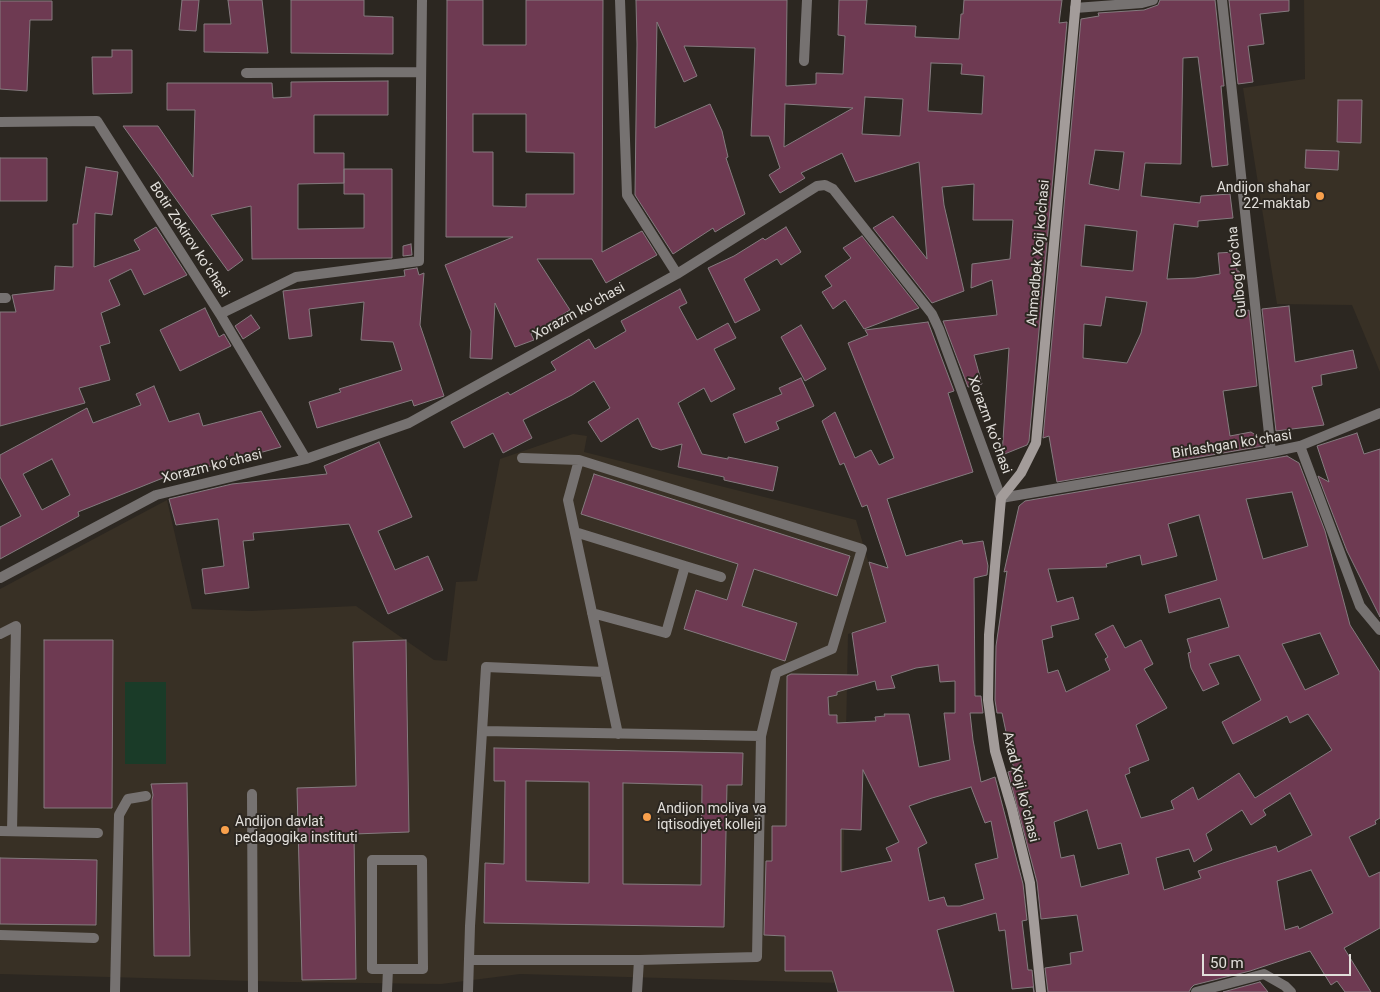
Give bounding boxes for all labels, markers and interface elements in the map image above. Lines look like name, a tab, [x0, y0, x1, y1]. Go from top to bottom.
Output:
street label: Botir Zokirov koʻchasi	[146, 179, 232, 301]
street label: Ahmadbek Xoji ko'chasi	[1024, 179, 1054, 327]
place label: Andijon shahar 22-maktab	[1217, 180, 1310, 212]
marker: Andijon shahar 22-maktab	[1314, 190, 1326, 202]
street label: Gulbogʻ koʻcha	[1225, 225, 1251, 319]
street label: Xorazm koʻchasi	[530, 280, 628, 344]
street label: Xorazm koʻchasi	[964, 374, 1014, 476]
street label: Birlashgan koʻchasi	[1171, 427, 1293, 463]
street label: Xorazm koʻchasi	[160, 446, 264, 488]
street label: Axad Xoji koʻchasi	[998, 730, 1042, 844]
place label: Andijon moliya va iqtisodiyet kolleji	[657, 801, 767, 834]
marker: Andijon moliya va iqtisodiyet kolleji	[641, 811, 653, 823]
place label: Andijon davlat pedagogika instituti	[235, 814, 358, 846]
marker: Andijon davlat pedagogika instituti	[219, 824, 231, 836]
scale bar	[1205, 944, 1354, 976]
text: 50 m	[1210, 954, 1244, 972]

